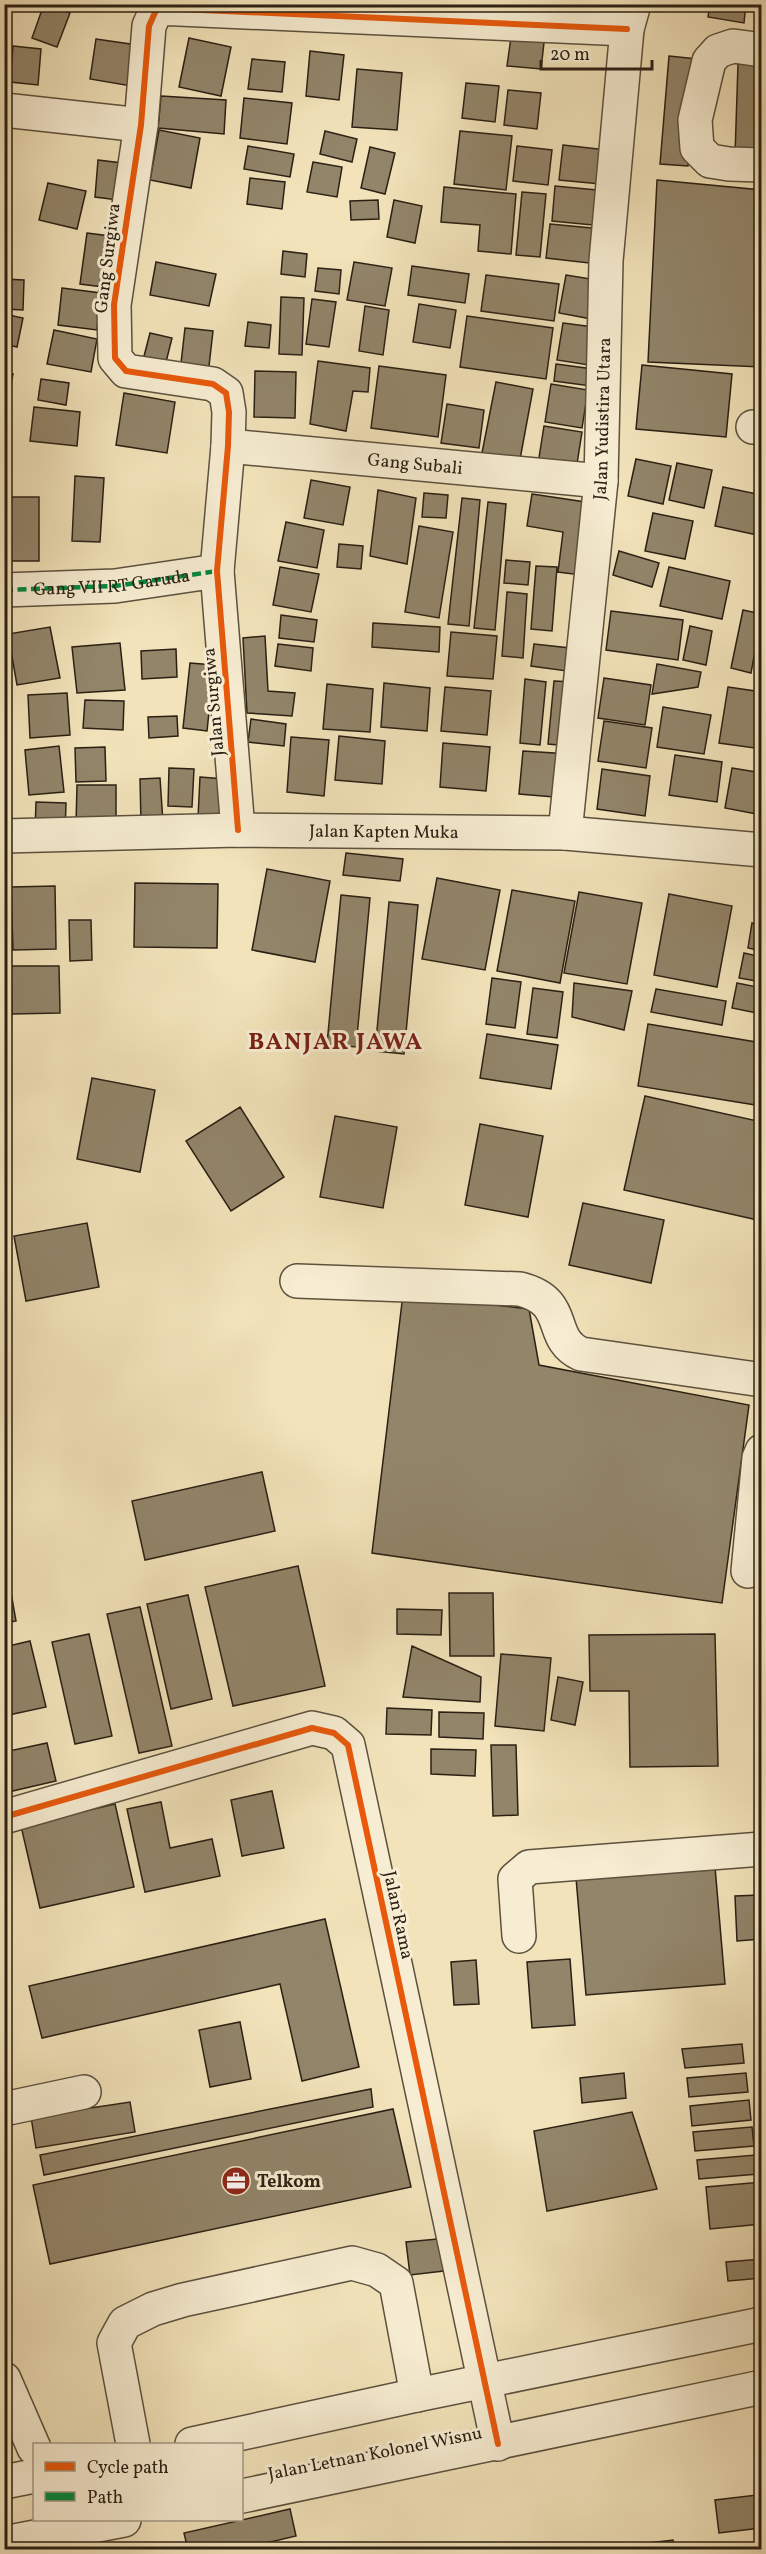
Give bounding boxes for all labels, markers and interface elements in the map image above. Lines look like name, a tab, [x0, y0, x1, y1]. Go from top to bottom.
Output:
scale bar	[541, 33, 652, 71]
text: 20 m	[550, 43, 590, 68]
street label: Gang Surgiwa	[89, 202, 128, 315]
street label: Jalan Yudistira Utara	[588, 337, 618, 502]
street label: Gang Subali	[366, 448, 464, 482]
street label: Gang VII RT Garuda	[33, 564, 192, 603]
street label: Jalan Surgiwa	[197, 647, 232, 757]
street label: Jalan Kapten Muka	[309, 820, 459, 846]
district label: BANJAR JAWA	[248, 1026, 424, 1060]
street label: Jalan Rama	[376, 1869, 419, 1962]
office icon: Telkom	[220, 2165, 252, 2197]
place label: Telkom	[257, 2170, 321, 2195]
street label: Jalan Letnan Kolonel Wisnu	[266, 2421, 484, 2488]
legend	[33, 2443, 243, 2521]
text: Cycle path	[87, 2456, 169, 2481]
text: Path	[87, 2486, 123, 2511]

